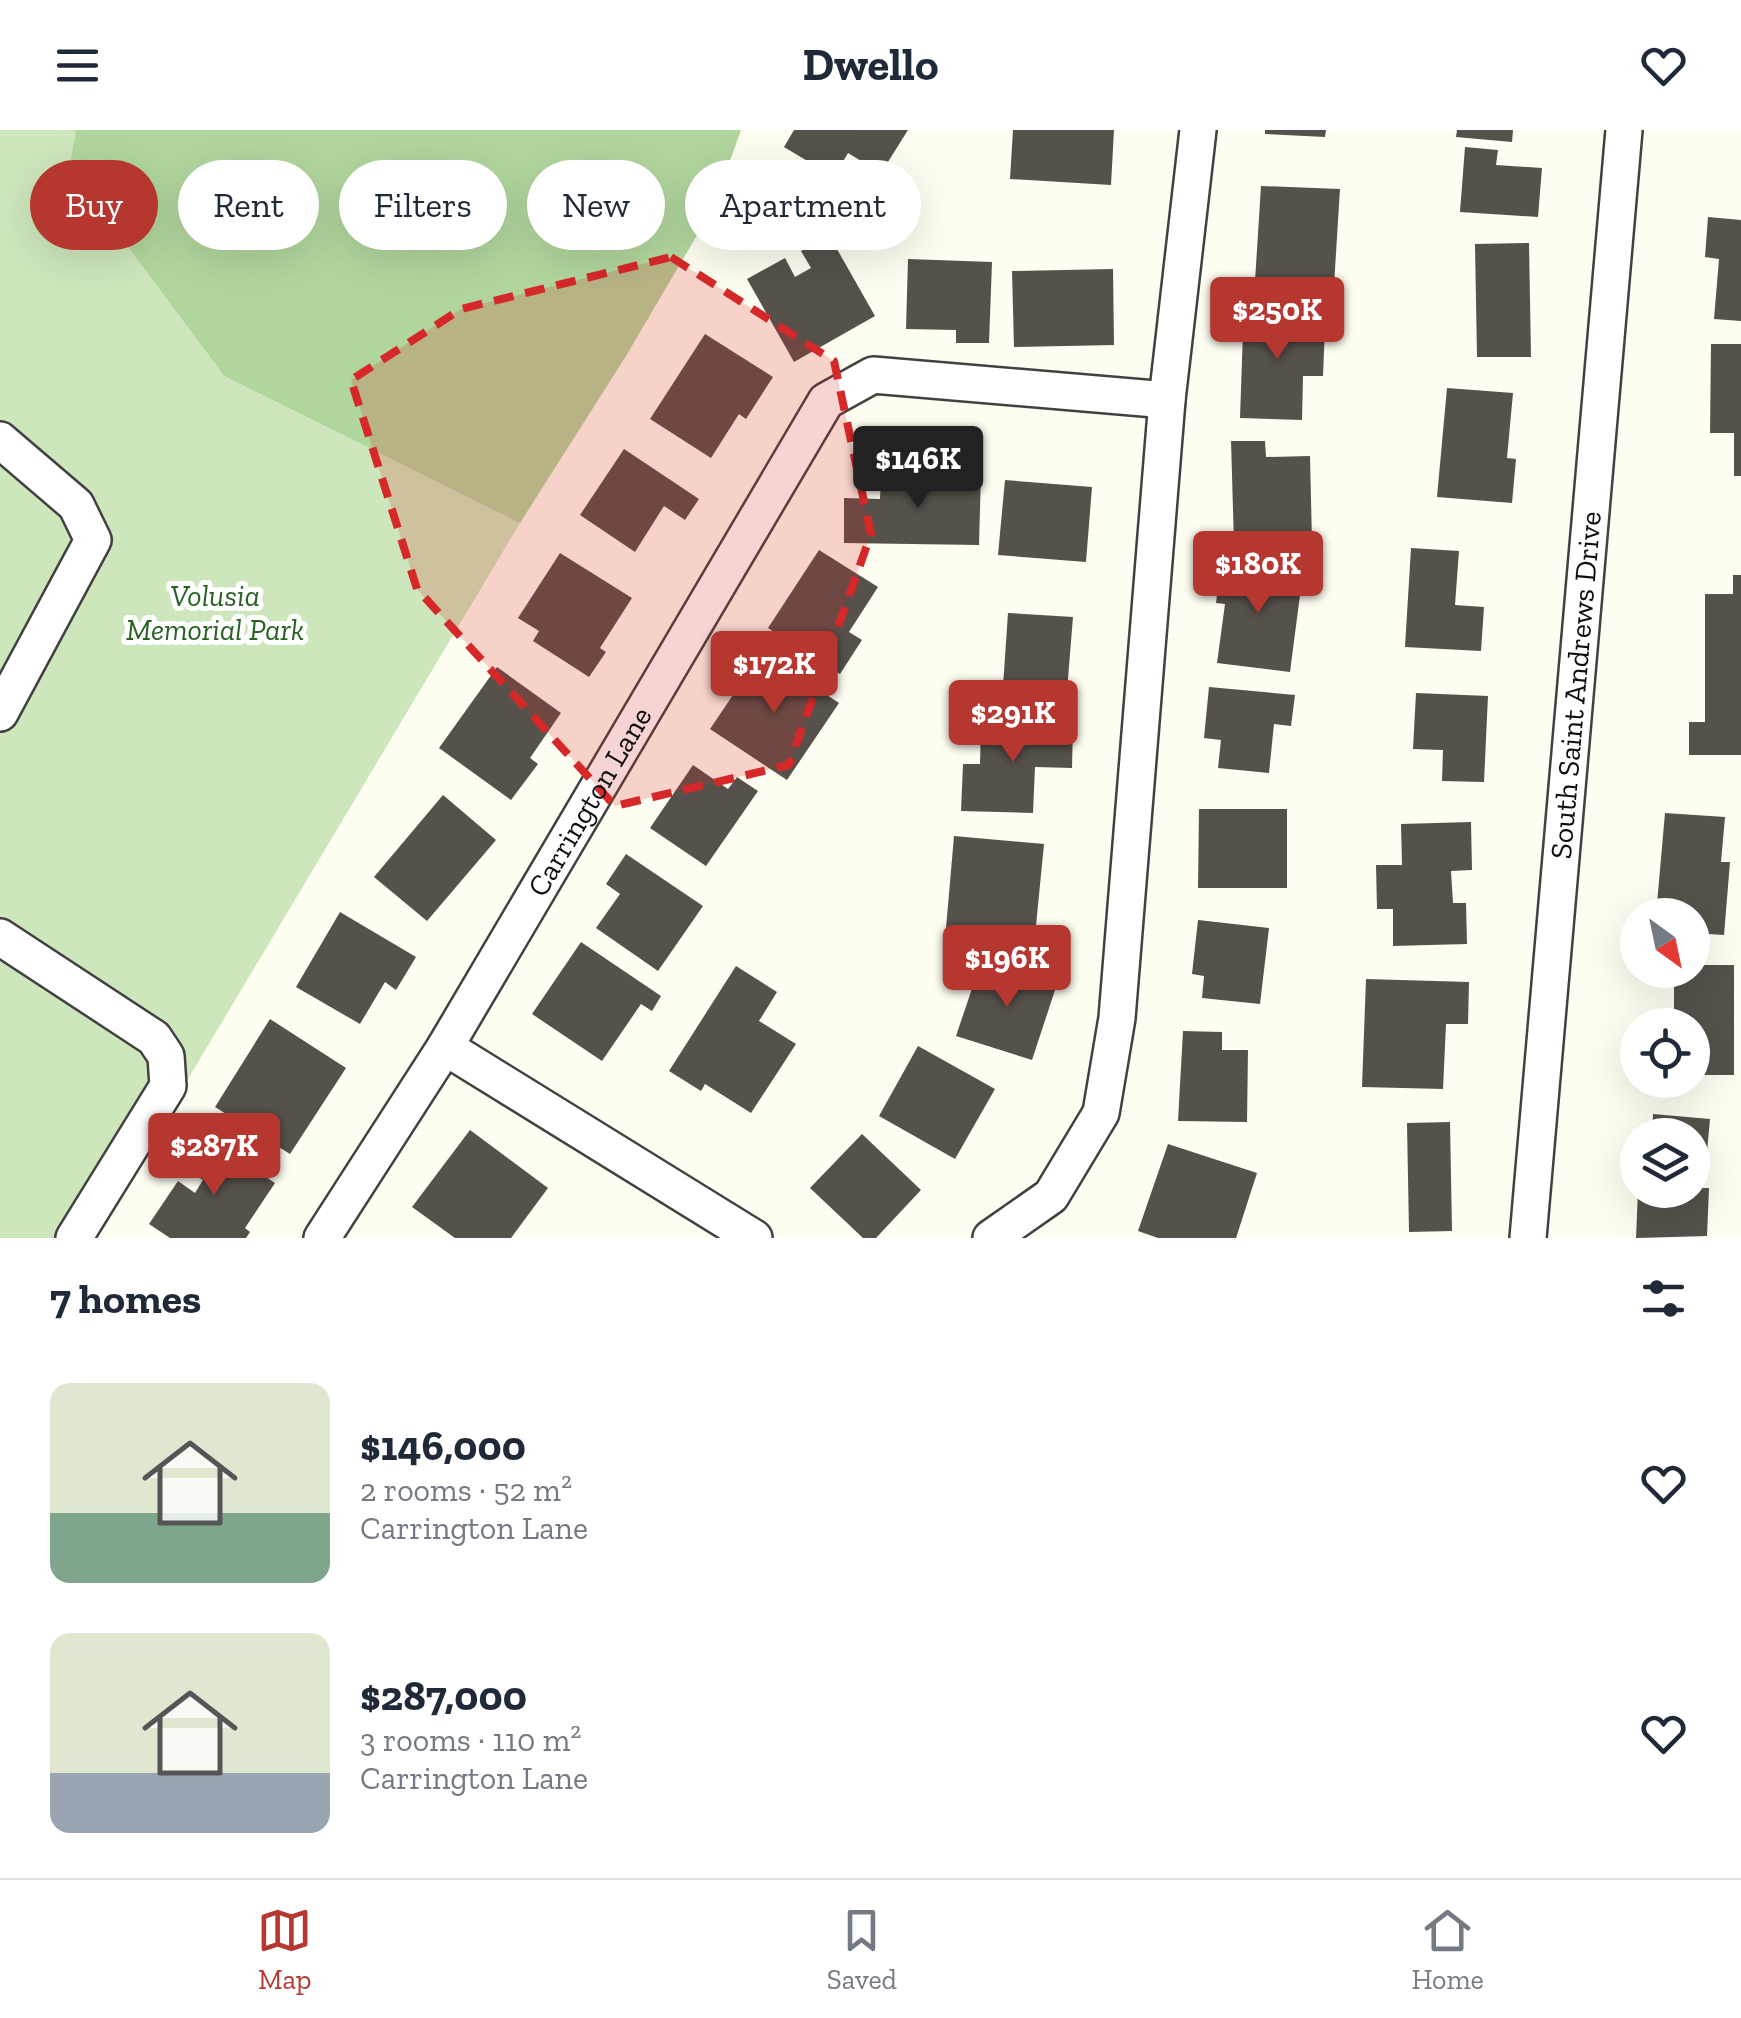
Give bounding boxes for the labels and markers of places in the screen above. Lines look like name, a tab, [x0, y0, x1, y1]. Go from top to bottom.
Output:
pin: $250K	[1207, 277, 1347, 362]
pin: $146K	[848, 426, 988, 511]
pin: $180K	[1188, 531, 1328, 616]
pin: $172K	[704, 631, 844, 716]
pin: $291K	[943, 680, 1083, 765]
pin: $196K	[937, 925, 1077, 1010]
pin: $287K	[144, 1113, 284, 1198]

